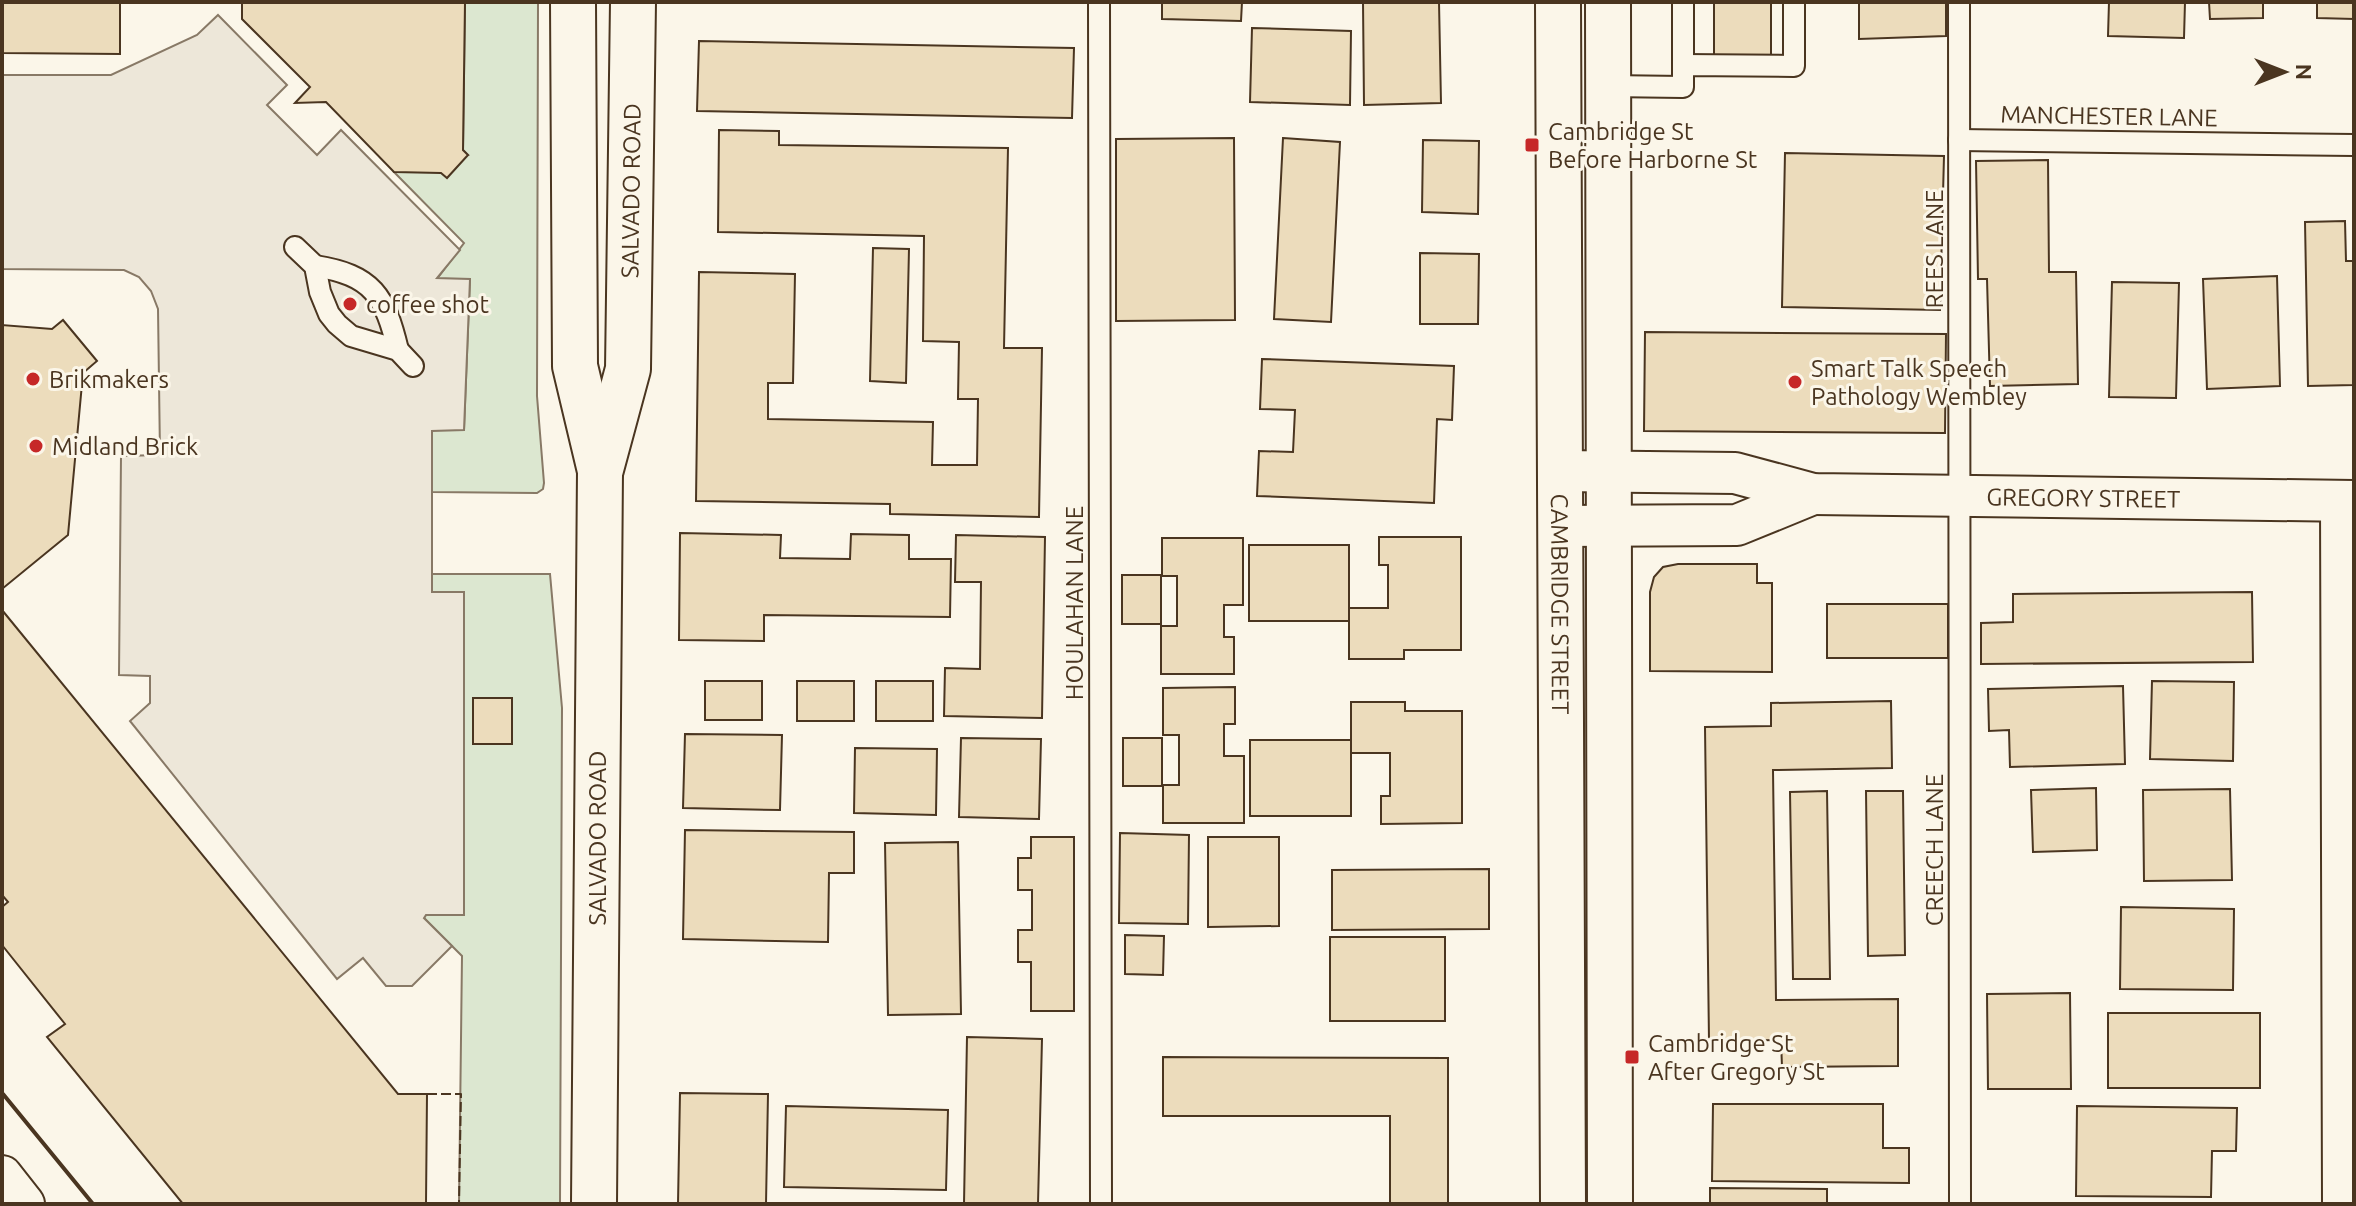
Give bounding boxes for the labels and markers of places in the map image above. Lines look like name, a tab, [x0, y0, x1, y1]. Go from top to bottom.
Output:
place label: Cambridge St Before Harborne St	[1548, 118, 1758, 173]
marker: Cambridge St Before Harborne St	[1523, 136, 1541, 154]
place label: coffee shot	[366, 291, 490, 318]
marker: coffee shot	[341, 295, 359, 313]
place label: Smart Talk Speech Pathology Wembley	[1811, 355, 2027, 410]
place label: Brikmakers	[49, 366, 169, 393]
marker: Brikmakers	[24, 370, 42, 388]
marker: Smart Talk Speech Pathology Wembley	[1786, 373, 1804, 391]
place label: Midland Brick	[52, 433, 198, 460]
marker: Midland Brick	[27, 437, 45, 455]
place label: Cambridge St After Gregory St	[1648, 1030, 1825, 1085]
marker: Cambridge St After Gregory St	[1623, 1048, 1641, 1066]

